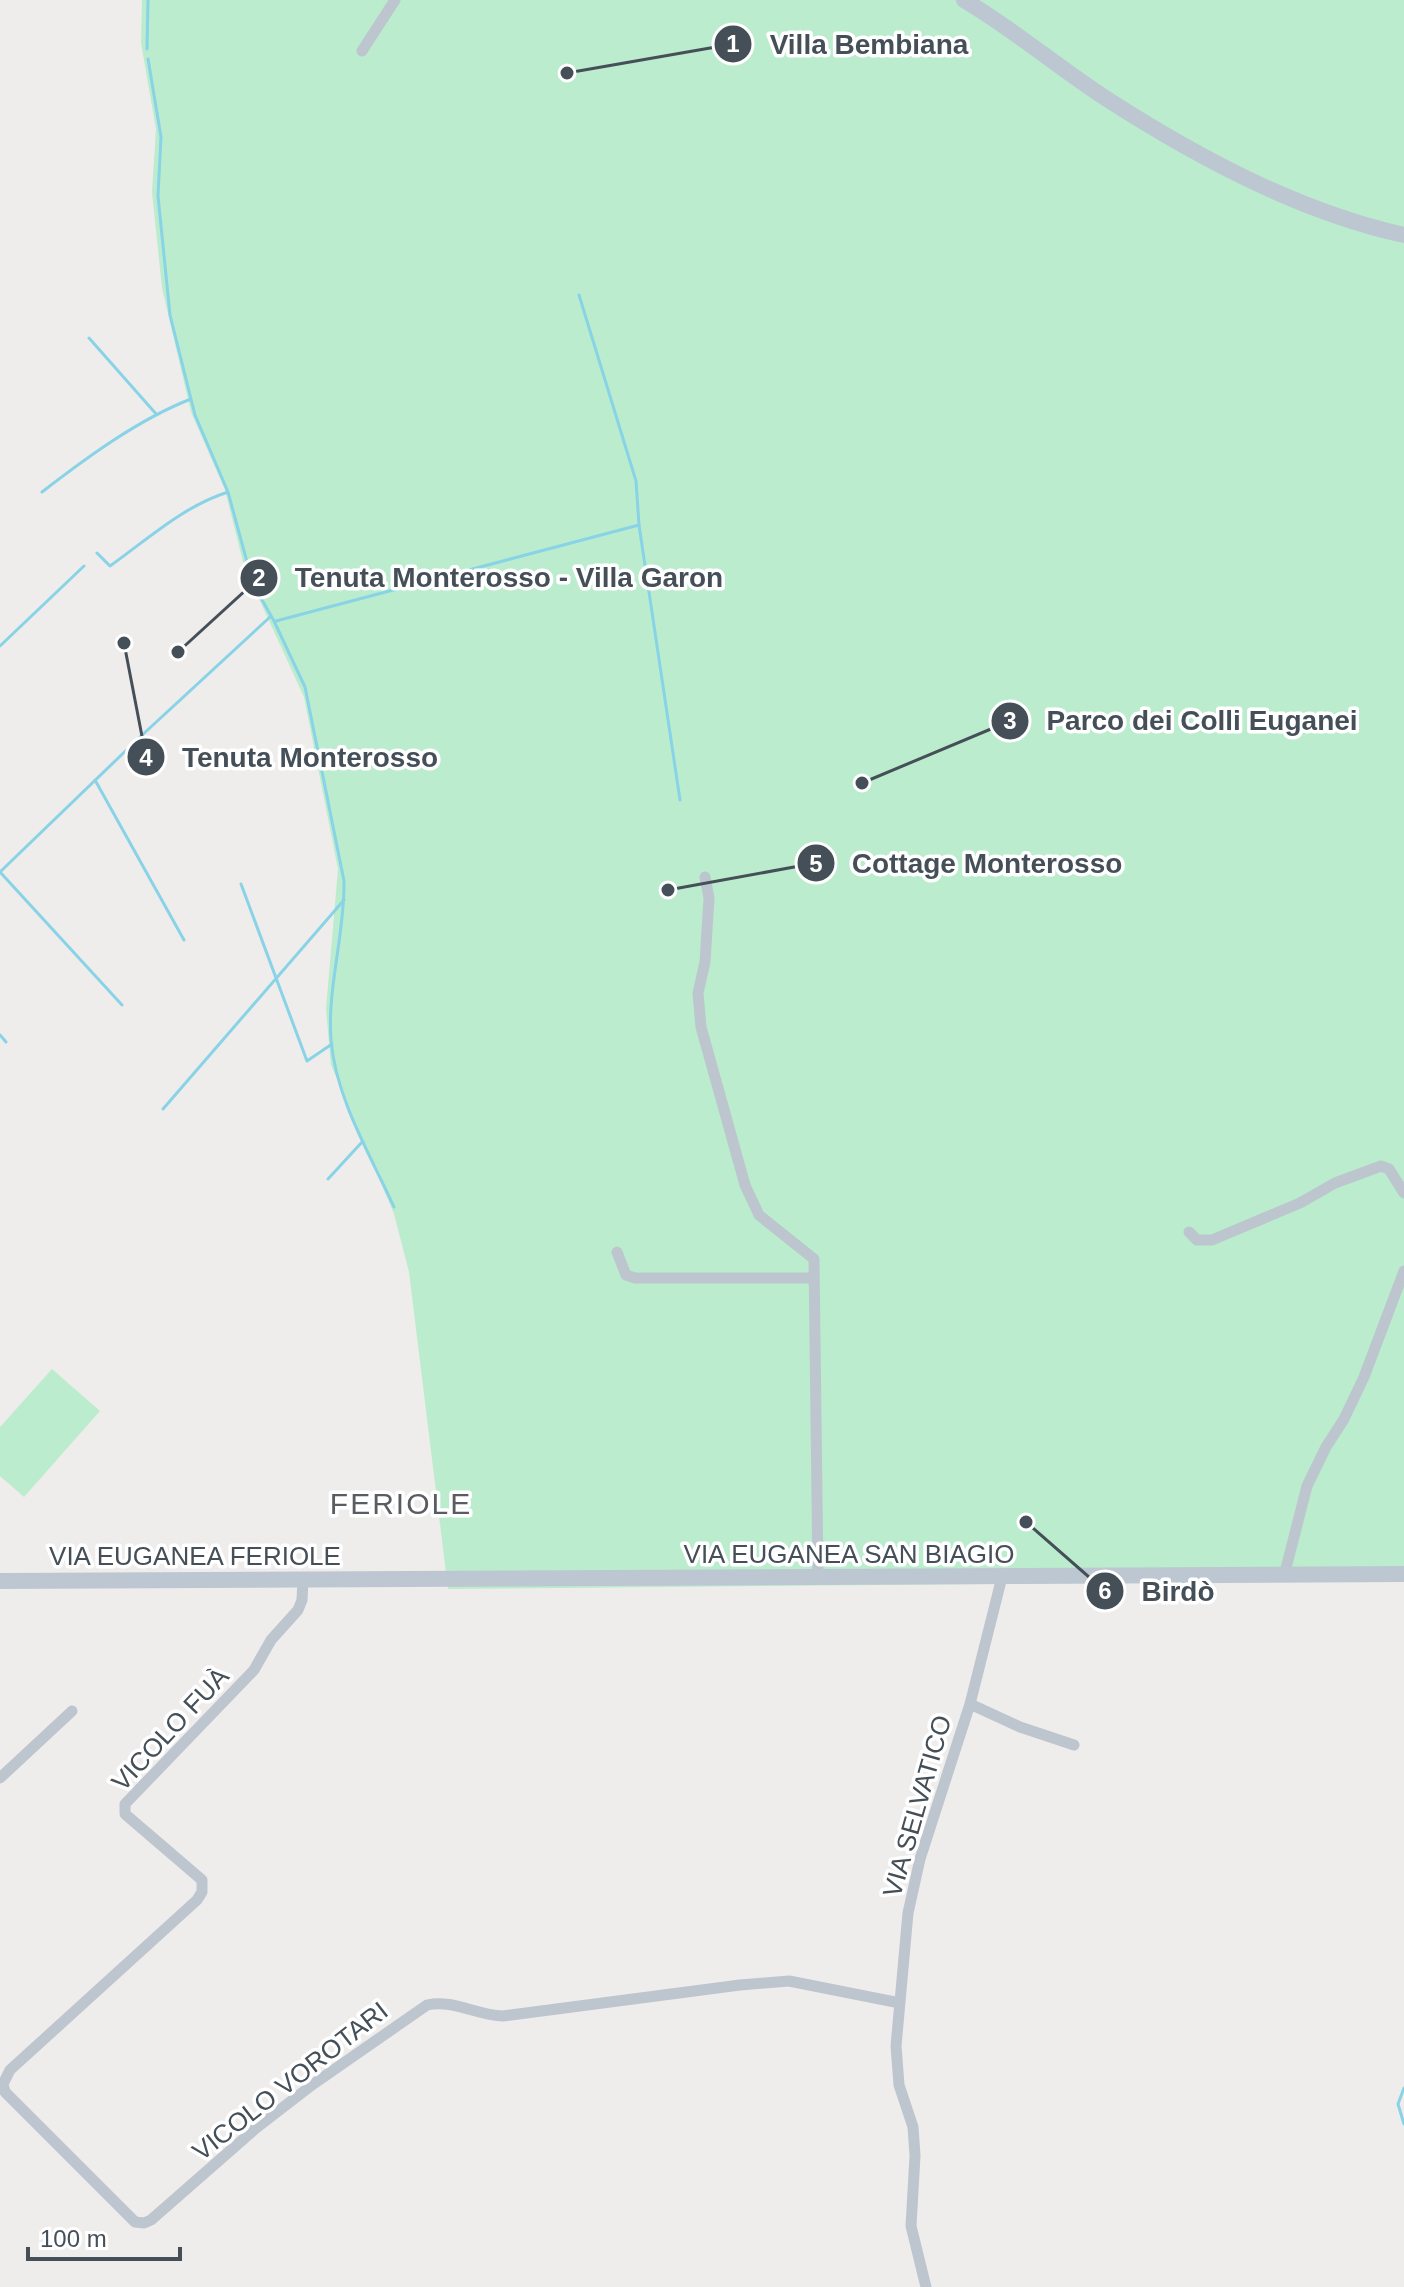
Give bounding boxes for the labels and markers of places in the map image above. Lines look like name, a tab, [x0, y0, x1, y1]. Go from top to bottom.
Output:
callout: Villa Bembiana	[713, 18, 984, 70]
callout: Tenuta Monterosso - Villa Garon	[239, 552, 739, 604]
callout: Parco dei Colli Euganei	[990, 695, 1373, 747]
callout: Tenuta Monterosso	[126, 731, 454, 783]
callout: Cottage Monterosso	[796, 837, 1139, 889]
callout: Birdò	[1085, 1565, 1230, 1617]

